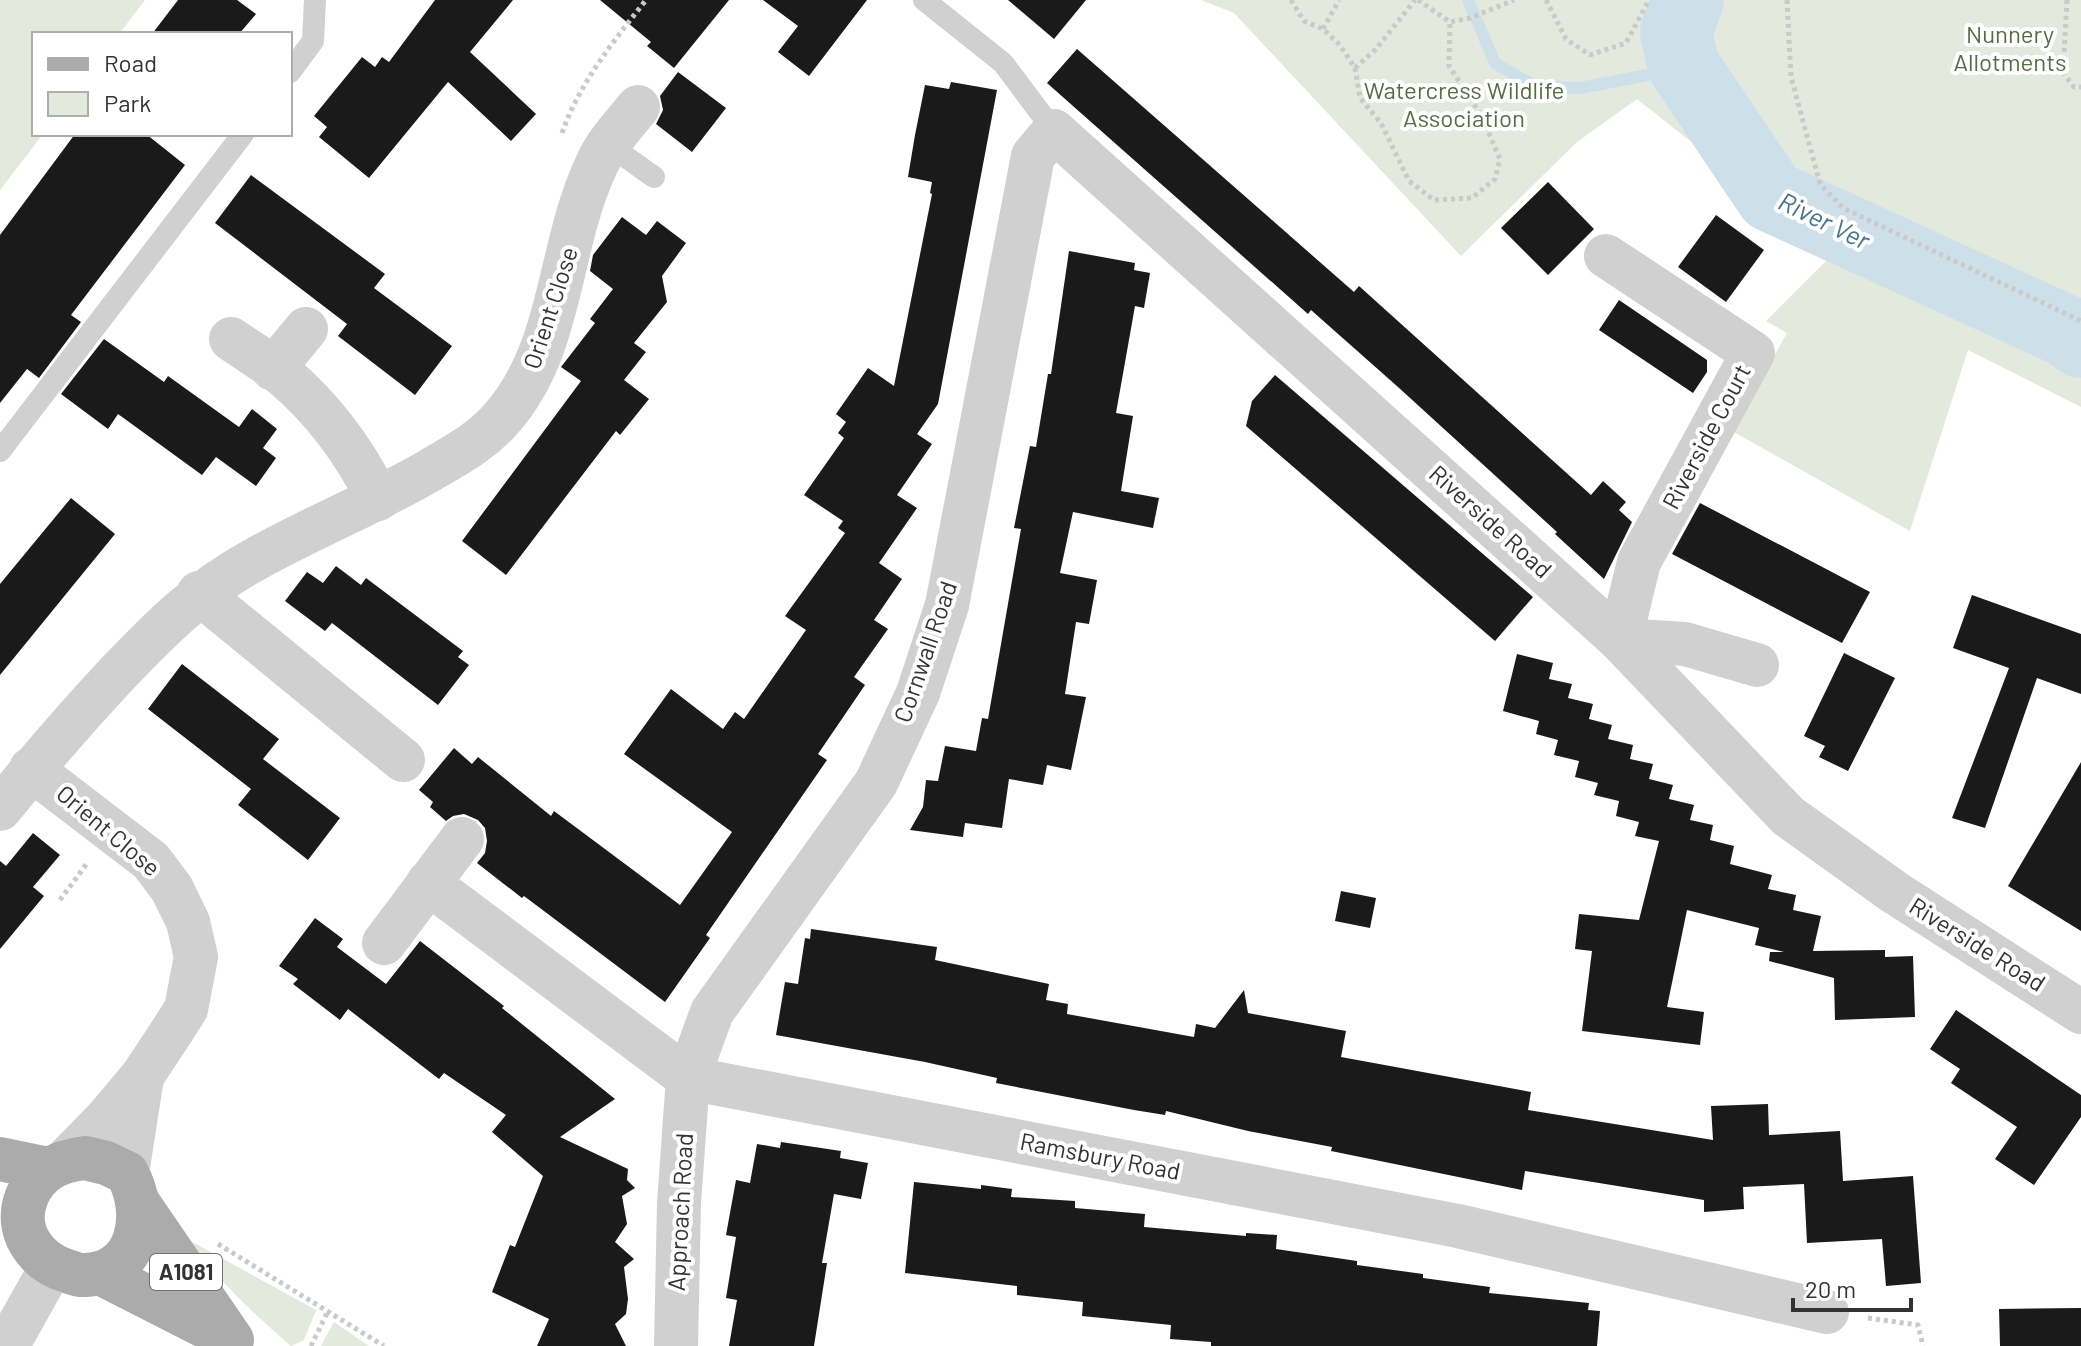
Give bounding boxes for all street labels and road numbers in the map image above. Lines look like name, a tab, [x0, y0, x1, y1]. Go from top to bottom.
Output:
street label: Orient Close	[516, 243, 583, 372]
street label: Riverside Court	[1655, 359, 1756, 514]
street label: Riverside Road	[1424, 458, 1558, 583]
street label: Cornwall Road	[887, 577, 962, 726]
street label: Orient Close	[51, 778, 167, 882]
street label: Riverside Road	[1905, 890, 2051, 997]
street label: Ramsbury Road	[1018, 1126, 1183, 1185]
street label: Approach Road	[661, 1132, 698, 1292]
road number: A1081	[150, 1254, 222, 1290]

